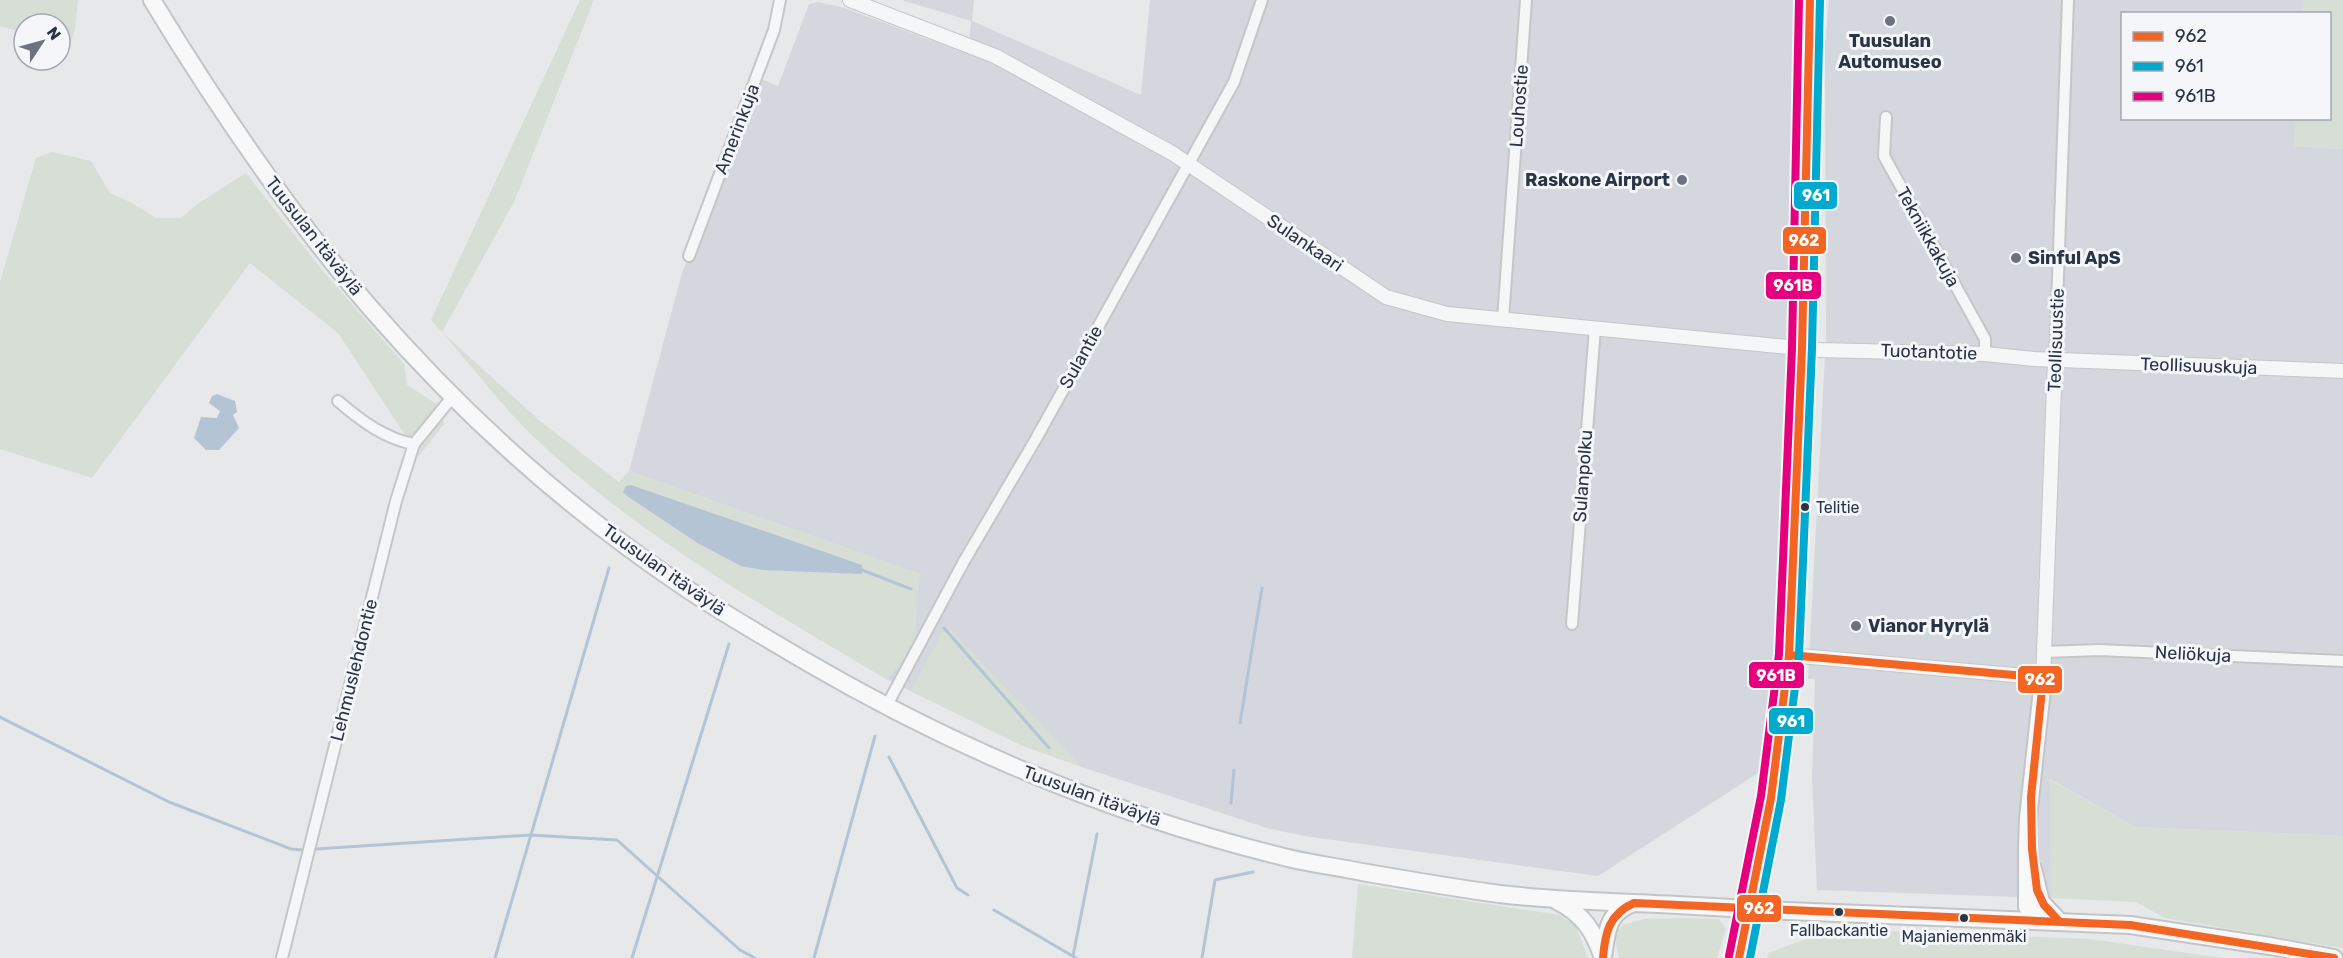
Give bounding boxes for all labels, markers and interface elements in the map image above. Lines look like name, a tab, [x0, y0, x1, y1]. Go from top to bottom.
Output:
north arrow	[12, 12, 72, 72]
legend	[2121, 12, 2331, 120]
marker: Tuusulan Automuseo	[1883, 14, 1897, 28]
text: N	[43, 23, 65, 44]
text: 962	[2175, 25, 2207, 47]
place label: Tuusulan Automuseo	[1838, 30, 1942, 73]
text: 961	[2175, 55, 2204, 77]
street label: Louhostie	[1505, 64, 1533, 148]
street label: Amerinkuja	[710, 81, 764, 177]
text: 961B	[2175, 85, 2216, 107]
place label: Raskone Airport	[1525, 169, 1670, 191]
street label: Tuusulan itäväylä	[261, 172, 367, 300]
marker: Raskone Airport	[1675, 173, 1689, 187]
line badge: 961	[1793, 181, 1838, 210]
street label: Tekniikkakuja	[1892, 183, 1964, 291]
text: 961	[1802, 186, 1830, 205]
street label: Sulankaari	[1263, 209, 1347, 277]
line badge: 962	[1782, 226, 1827, 255]
text: 962	[1788, 231, 1820, 250]
place label: Sinful ApS	[2028, 247, 2121, 269]
marker: Sinful ApS	[2009, 251, 2023, 265]
line badge: 961B	[1765, 271, 1822, 300]
text: 961B	[1773, 276, 1813, 295]
street label: Teollisuustie	[2043, 288, 2069, 392]
street label: Sulantie	[1055, 322, 1107, 392]
street label: Tuotantotie	[1880, 339, 1978, 365]
street label: Teollisuuskuja	[2140, 353, 2258, 379]
street label: Sulanpolku	[1569, 429, 1597, 523]
place label: Telitie	[1816, 498, 1860, 517]
marker: Telitie	[1799, 501, 1811, 513]
street label: Tuusulan itäväylä	[598, 519, 730, 621]
street label: Lehmuslehdontie	[326, 597, 382, 743]
place label: Vianor Hyrylä	[1868, 615, 1989, 637]
marker: Vianor Hyrylä	[1849, 619, 1863, 633]
street label: Neliökuja	[2154, 641, 2232, 667]
line badge: 961B	[1748, 661, 1805, 689]
line badge: 962	[2017, 665, 2063, 694]
text: 961B	[1756, 666, 1796, 685]
text: 962	[2024, 670, 2056, 689]
line badge: 961	[1768, 707, 1814, 735]
text: 961	[1777, 712, 1805, 731]
street label: Tuusulan itäväylä	[1020, 761, 1164, 831]
line badge: 962	[1736, 894, 1782, 923]
text: 962	[1743, 899, 1775, 918]
marker: Fallbackantie	[1833, 906, 1845, 918]
marker: Majaniemenmäki	[1958, 912, 1970, 924]
place label: Fallbackantie	[1790, 921, 1888, 940]
place label: Majaniemenmäki	[1901, 927, 2027, 946]

